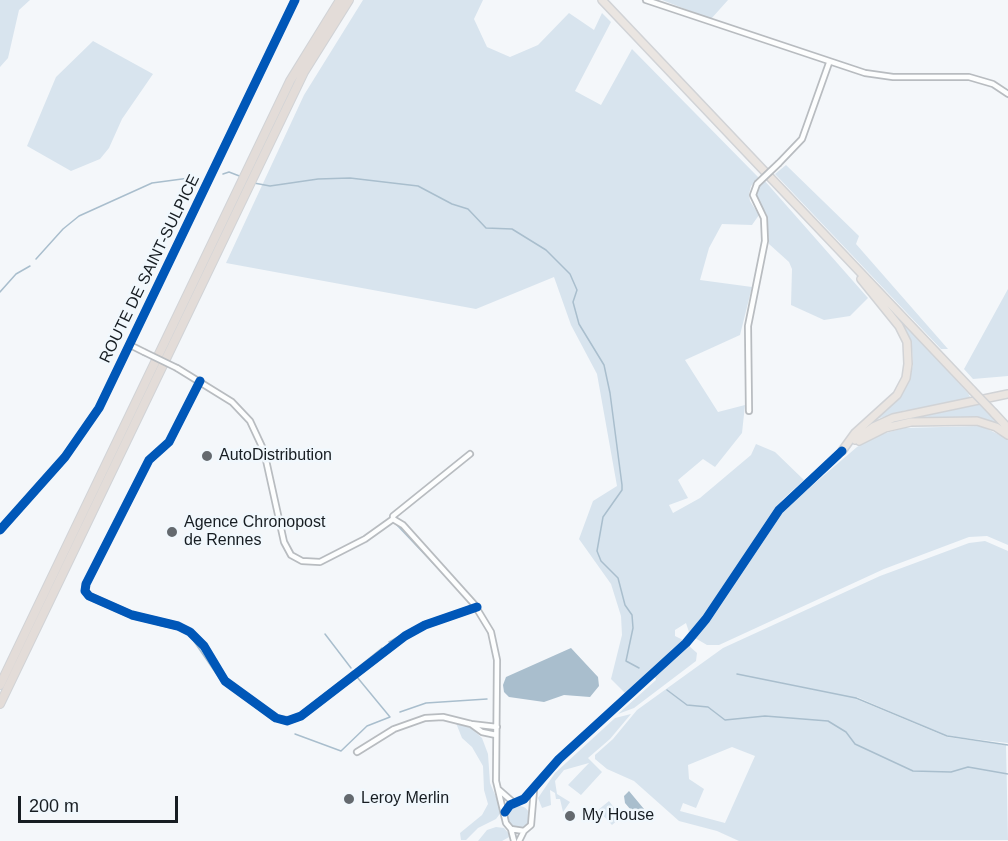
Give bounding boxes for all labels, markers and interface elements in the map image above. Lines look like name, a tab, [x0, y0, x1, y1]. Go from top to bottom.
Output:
street label: ROUTE DE SAINT-SULPICE	[96, 172, 204, 366]
place label: AutoDistribution	[219, 446, 332, 466]
marker: AutoDistribution	[200, 449, 214, 463]
place label: Agence Chronopost de Rennes	[184, 513, 325, 551]
marker: Agence Chronopost de Rennes	[165, 525, 179, 539]
scale bar	[21, 784, 182, 822]
place label: Leroy Merlin	[361, 789, 449, 809]
marker: Leroy Merlin	[342, 792, 356, 806]
text: 200 m	[29, 796, 79, 816]
place label: My House	[582, 806, 654, 826]
marker: My House	[563, 809, 577, 823]

